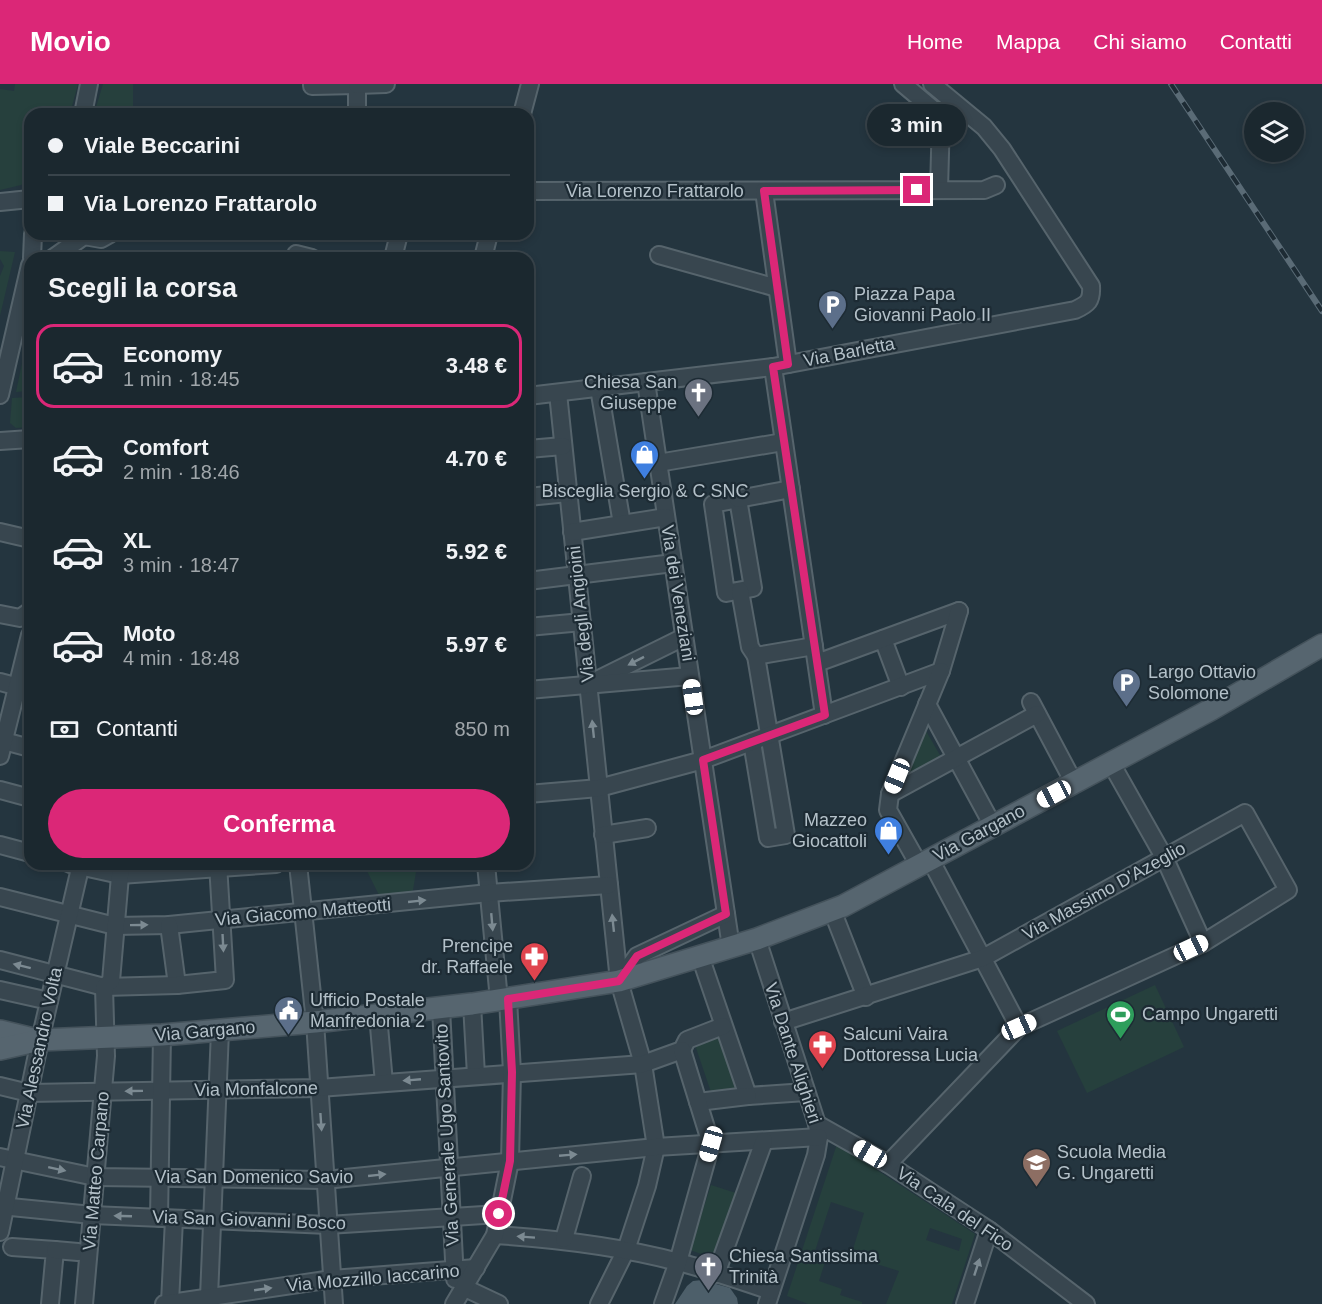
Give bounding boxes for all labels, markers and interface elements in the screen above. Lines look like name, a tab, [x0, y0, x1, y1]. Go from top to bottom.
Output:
text: Movio	[30, 26, 111, 57]
text: Home	[907, 30, 963, 53]
text: Mappa	[996, 30, 1060, 53]
text: Chi siamo	[1093, 30, 1187, 53]
text: Contatti	[1220, 30, 1292, 53]
map controls	[1244, 102, 1304, 162]
button: layers	[1244, 102, 1304, 162]
callout: 3 min	[868, 103, 966, 145]
text: 3 min	[890, 114, 943, 136]
text: Viale Beccarini	[84, 133, 240, 158]
route end	[903, 176, 930, 203]
street label: Via Lorenzo Frattarolo	[566, 181, 744, 201]
text: Via Lorenzo Frattarolo	[84, 191, 317, 216]
text: Scegli la corsa	[48, 273, 237, 303]
place label: Piazza Papa Giovanni Paolo II	[854, 284, 991, 325]
parking icon: Piazza Papa Giovanni Paolo II	[817, 288, 849, 330]
street label: Via Barletta	[802, 333, 897, 371]
icon: car	[51, 339, 105, 393]
text: Economy	[123, 342, 222, 367]
text: 3.48 €	[446, 353, 507, 378]
text: 1 min · 18:45	[123, 368, 240, 390]
place label: Chiesa San Giuseppe	[584, 372, 677, 413]
church icon: Chiesa San Giuseppe	[682, 376, 714, 418]
icon: car	[51, 432, 105, 486]
text: Comfort	[123, 435, 209, 460]
shop icon: Bisceglia Sergio & C SNC	[629, 438, 661, 480]
text: 4.70 €	[446, 446, 507, 471]
text: 2 min · 18:46	[123, 461, 240, 483]
place label: Bisceglia Sergio & C SNC	[541, 481, 749, 501]
street label: Via dei Veneziani	[657, 523, 699, 663]
icon: car	[51, 525, 105, 579]
text: XL	[123, 528, 151, 553]
text: 5.92 €	[446, 539, 507, 564]
street label: Via degli Angioini	[564, 545, 598, 683]
text: 3 min · 18:47	[123, 554, 240, 576]
icon: car	[51, 618, 105, 672]
text: Moto	[123, 621, 176, 646]
text: 5.97 €	[446, 632, 507, 657]
text: 4 min · 18:48	[123, 647, 240, 669]
one-way arrow	[627, 656, 644, 666]
place label: Largo Ottavio Solomone	[1148, 662, 1256, 703]
parking icon: Largo Ottavio Solomone	[1111, 666, 1143, 708]
car	[682, 678, 704, 716]
icon: cash	[48, 713, 81, 746]
text: Contanti	[96, 716, 178, 741]
text: 850 m	[454, 718, 510, 740]
one-way arrow	[588, 720, 598, 739]
car	[882, 756, 912, 796]
car	[1034, 778, 1074, 810]
button: Conferma	[48, 789, 510, 858]
street label: Via Gargano	[930, 801, 1028, 865]
place label: Mazzeo Giocattoli	[792, 810, 867, 851]
shop icon: Mazzeo Giocattoli	[872, 814, 904, 856]
street label: Via Massimo D'Azeglio	[1019, 838, 1189, 944]
street label: Via Giacomo Matteotti	[214, 894, 392, 930]
one-way arrow	[407, 896, 426, 906]
one-way arrow	[487, 913, 497, 932]
one-way arrow	[608, 914, 618, 933]
one-way arrow	[129, 921, 148, 930]
car	[1171, 932, 1211, 964]
one-way arrow	[218, 934, 227, 953]
place label: Prencipe dr. Raffaele	[421, 936, 513, 977]
pharmacy icon: Prencipe dr. Raffaele	[518, 940, 550, 982]
one-way arrow	[13, 960, 31, 970]
street label: Via Alessandro Volta	[12, 964, 66, 1131]
street label: Via Dante Alighieri	[761, 980, 825, 1126]
place label: Ufficio Postale Manfredonia 2	[310, 990, 425, 1031]
public building icon: Ufficio Postale Manfredonia 2	[273, 994, 305, 1036]
sports icon: Campo Ungaretti	[1105, 998, 1137, 1040]
place label: Campo Ungaretti	[1142, 1004, 1278, 1024]
car	[999, 1011, 1039, 1043]
street label: Via Gargano	[154, 1017, 256, 1045]
street label: Via Generale Ugo Santovito	[431, 1023, 463, 1247]
place label: Salcuni Vaira Dottoressa Lucia	[843, 1024, 979, 1065]
pharmacy icon: Salcuni Vaira Dottoressa Lucia	[806, 1028, 838, 1070]
one-way arrow	[403, 1075, 422, 1085]
street label: Via Monfalcone	[194, 1078, 318, 1100]
one-way arrow	[124, 1086, 143, 1096]
street label: Via Matteo Carpano	[79, 1091, 113, 1251]
one-way arrow	[317, 1113, 326, 1132]
car	[697, 1124, 725, 1164]
car	[850, 1137, 890, 1171]
place label: Scuola Media G. Ungaretti	[1057, 1142, 1167, 1183]
school or university icon: Scuola Media G. Ungaretti	[1020, 1146, 1052, 1188]
one-way arrow	[559, 1150, 578, 1160]
street label: Via Cala del Fico	[893, 1163, 1017, 1255]
one-way arrow	[48, 1165, 67, 1174]
street label: Via San Domenico Savio	[155, 1167, 353, 1187]
one-way arrow	[368, 1170, 387, 1180]
route start	[485, 1200, 512, 1227]
street label: Via San Giovanni Bosco	[152, 1207, 346, 1233]
one-way arrow	[114, 1212, 133, 1221]
one-way arrow	[517, 1232, 536, 1242]
place label: Chiesa Santissima Trinità	[729, 1246, 879, 1287]
church icon: Chiesa Santissima Trinità	[692, 1250, 724, 1292]
one-way arrow	[973, 1258, 982, 1276]
street label: Via Mozzillo Iaccarino	[286, 1260, 460, 1296]
one-way arrow	[254, 1285, 273, 1294]

